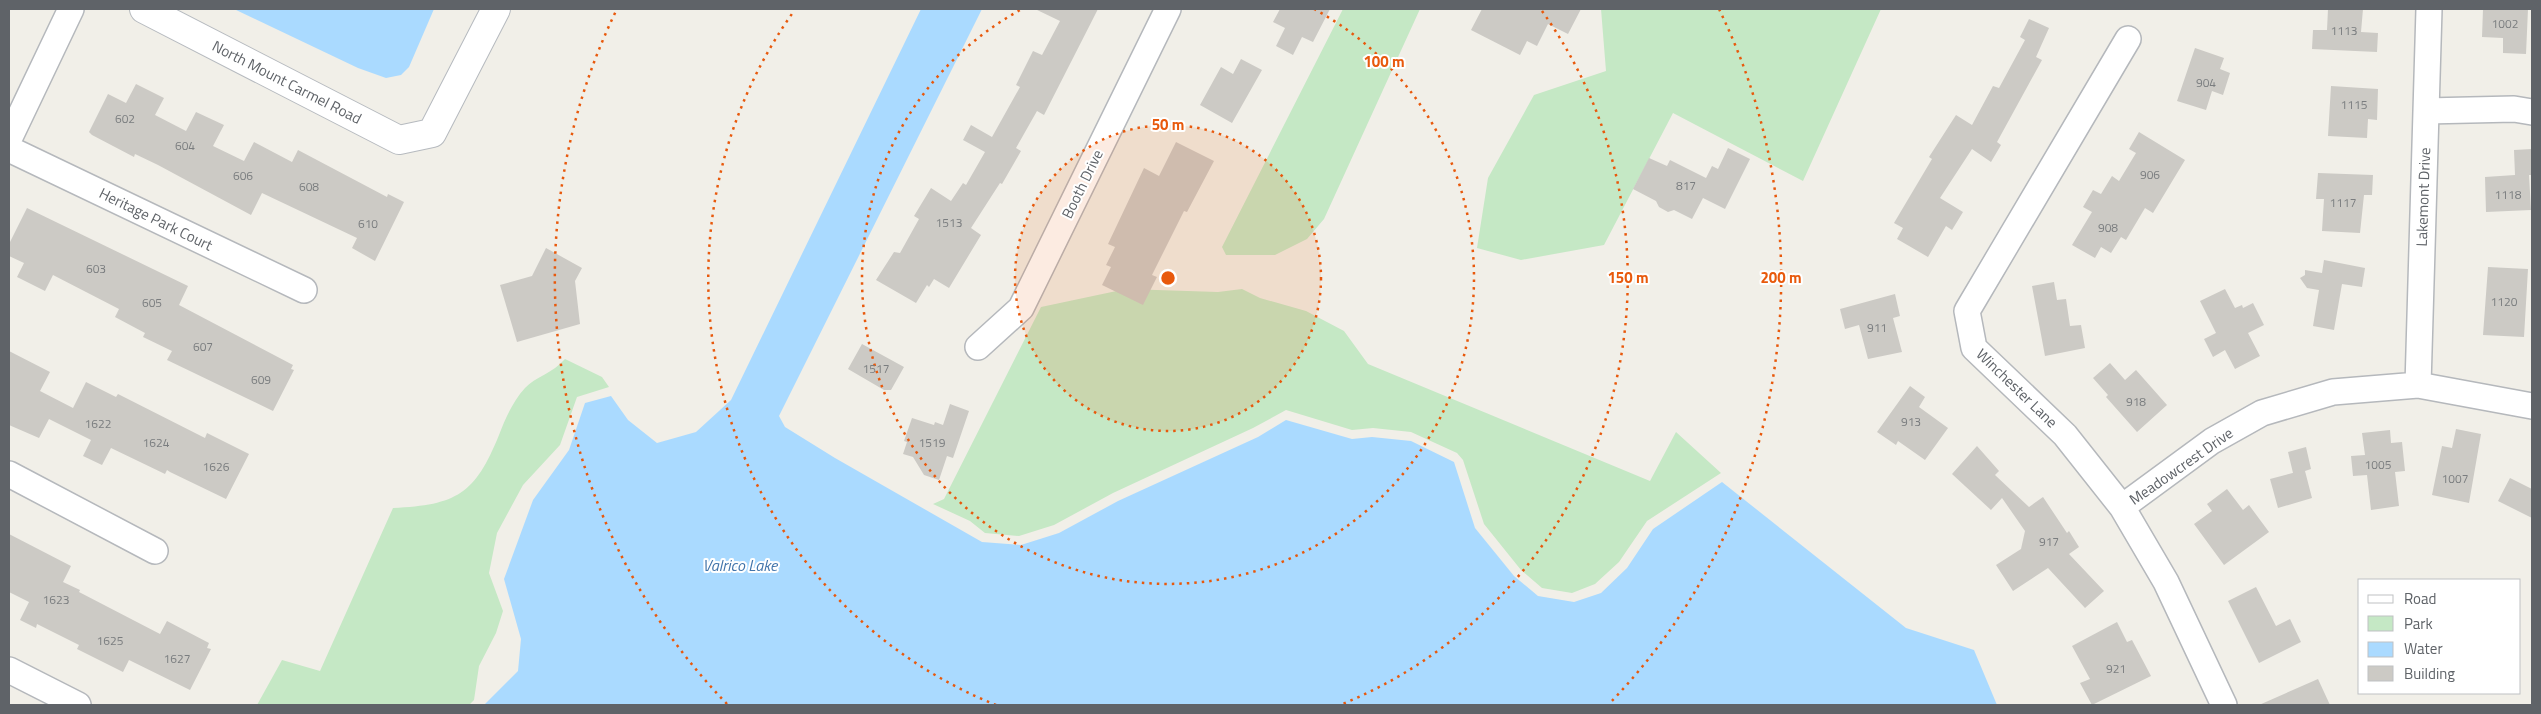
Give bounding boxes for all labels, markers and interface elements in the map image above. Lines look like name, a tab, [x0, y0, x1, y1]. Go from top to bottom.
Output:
house number: 1002	[2492, 14, 2518, 33]
house number: 1113	[2331, 21, 2357, 40]
street label: North Mount Carmel Road	[208, 34, 366, 130]
text: 100 m	[1363, 50, 1405, 73]
house number: 904	[2196, 73, 2216, 92]
house number: 1115	[2341, 95, 2368, 114]
house number: 602	[115, 109, 135, 128]
text: 50 m	[1152, 113, 1184, 136]
house number: 604	[175, 136, 195, 155]
street label: Booth Drive	[1055, 145, 1109, 223]
street label: Lakemont Drive	[2410, 147, 2436, 247]
house number: 906	[2140, 165, 2160, 184]
house number: 606	[233, 166, 253, 185]
house number: 817	[1676, 176, 1696, 195]
house number: 608	[299, 177, 319, 196]
street label: Heritage Park Court	[95, 182, 217, 257]
house number: 1118	[2495, 185, 2522, 204]
house number: 1117	[2330, 193, 2356, 212]
house number: 1513	[936, 213, 962, 232]
house number: 610	[358, 214, 378, 233]
house number: 908	[2098, 218, 2118, 237]
house number: 603	[86, 259, 106, 278]
text: 150 m	[1607, 266, 1649, 289]
text: 200 m	[1760, 266, 1802, 289]
centre of rings	[1159, 269, 1177, 287]
house number: 1120	[2491, 292, 2518, 311]
house number: 605	[142, 293, 162, 312]
house number: 911	[1867, 318, 1887, 337]
house number: 607	[193, 337, 213, 356]
street label: Winchester Lane	[1971, 343, 2063, 433]
house number: 1517	[863, 359, 889, 378]
house number: 609	[251, 370, 271, 389]
house number: 918	[2126, 392, 2146, 411]
house number: 913	[1901, 412, 1921, 431]
house number: 1622	[85, 414, 111, 433]
street label: Meadowcrest Drive	[2124, 422, 2238, 510]
house number: 1624	[143, 433, 170, 452]
house number: 1519	[919, 433, 946, 452]
house number: 1005	[2365, 455, 2392, 474]
house number: 1626	[203, 457, 230, 476]
house number: 1007	[2442, 469, 2468, 488]
house number: 917	[2039, 532, 2059, 551]
water label: Valrico Lake	[703, 553, 779, 577]
legend	[2358, 579, 2521, 694]
text: Road	[2404, 587, 2436, 610]
house number: 1623	[43, 590, 69, 609]
text: Park	[2404, 612, 2433, 635]
house number: 1625	[97, 631, 124, 650]
text: Water	[2404, 637, 2443, 660]
house number: 1627	[164, 649, 190, 668]
house number: 921	[2106, 659, 2126, 678]
text: Building	[2404, 662, 2455, 685]

